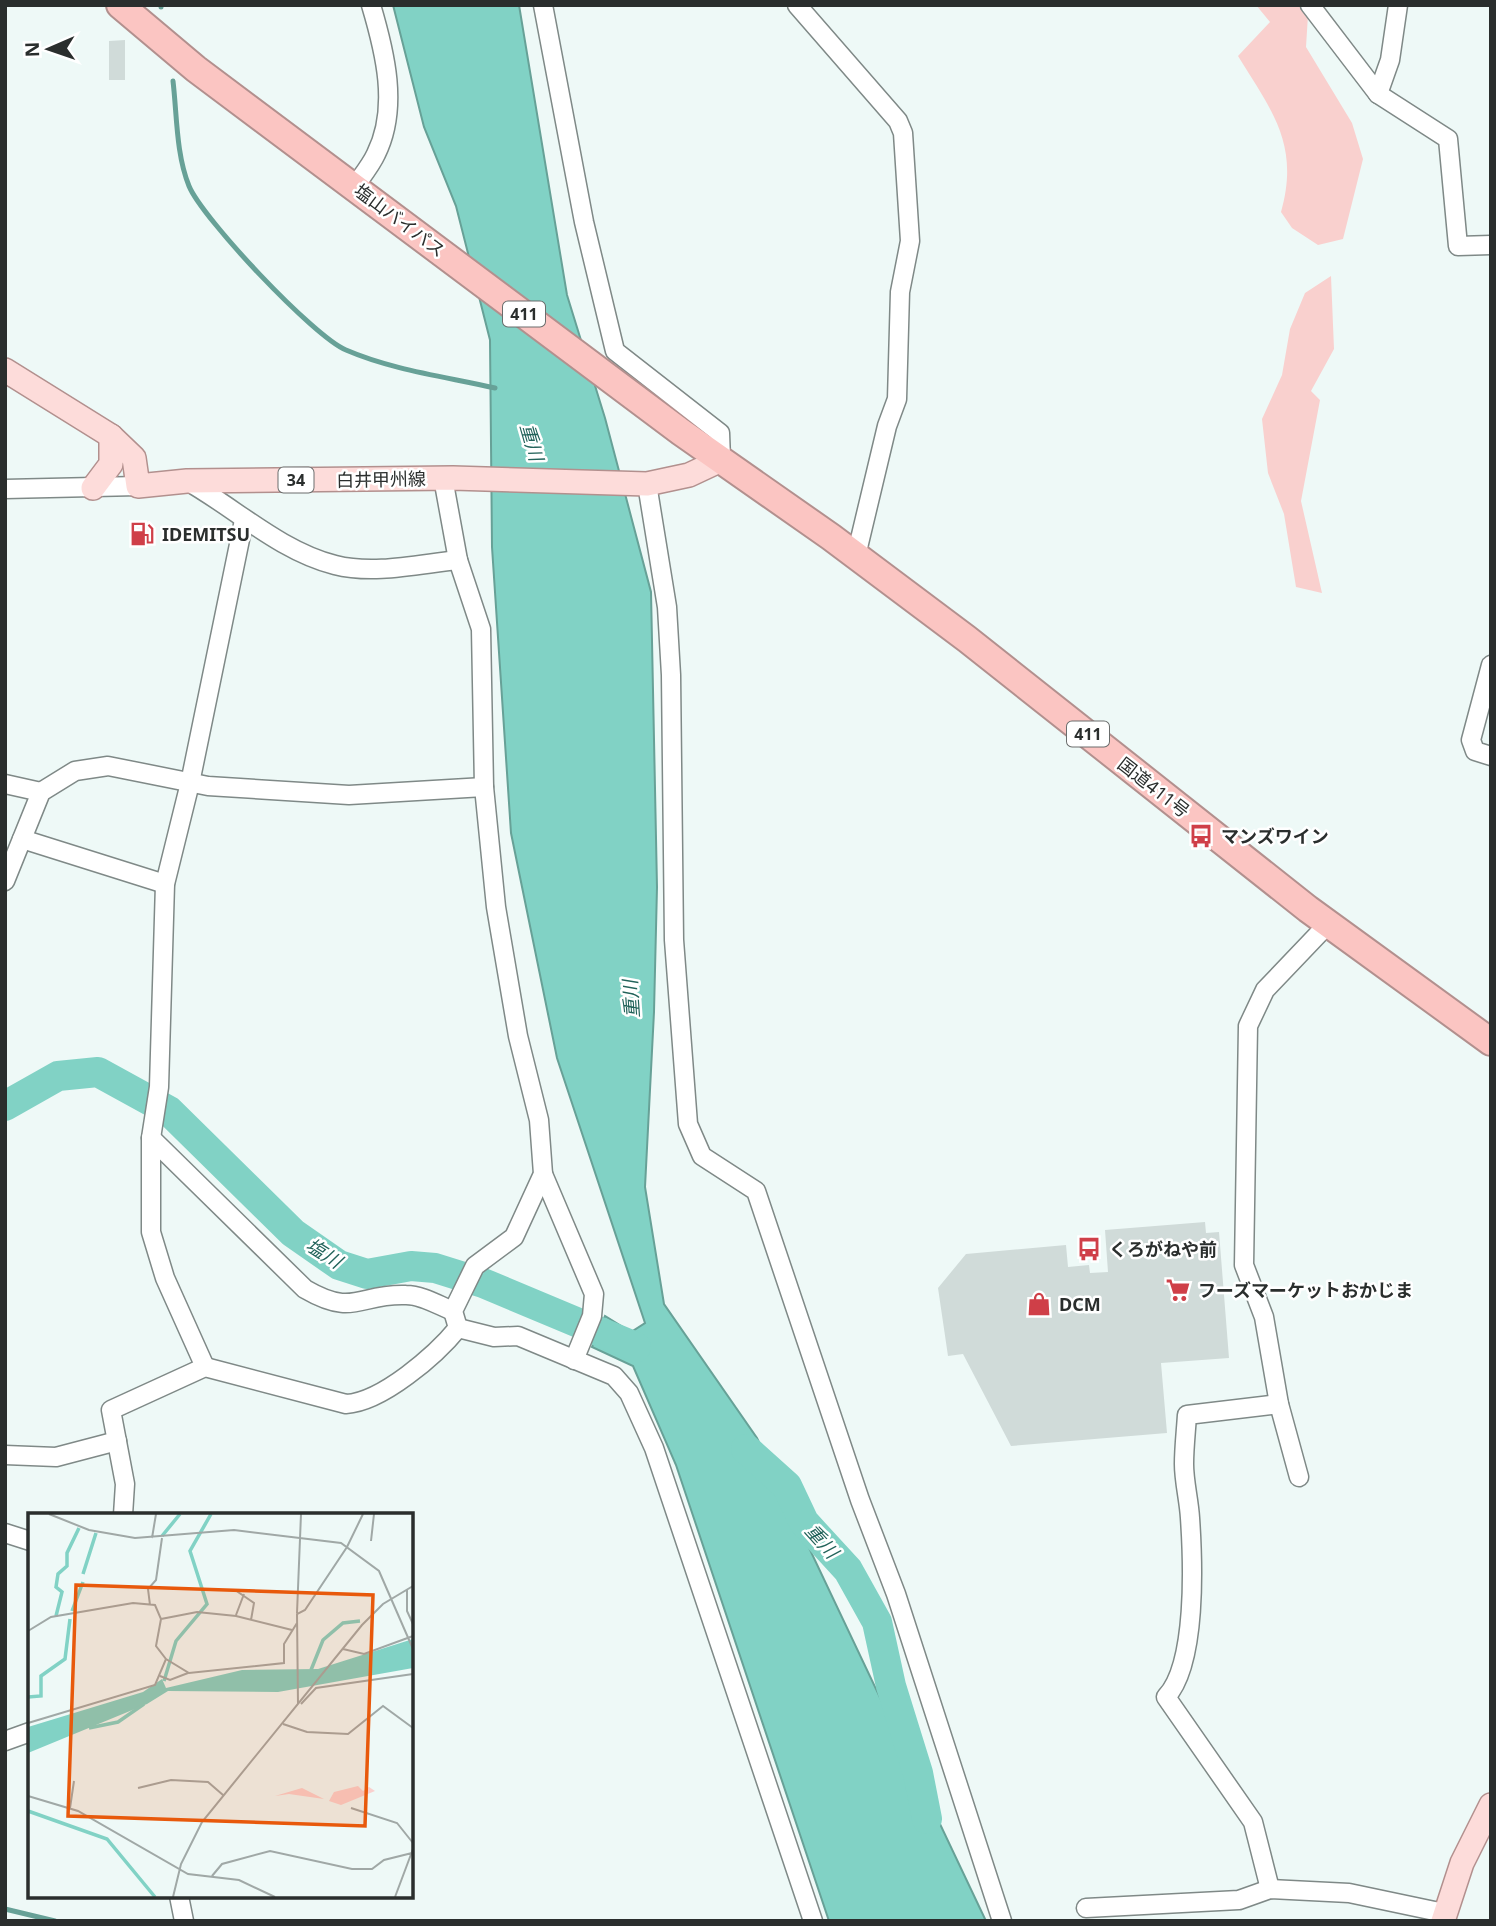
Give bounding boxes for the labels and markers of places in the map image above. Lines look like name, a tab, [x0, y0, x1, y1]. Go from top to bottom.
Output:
fuel station icon: IDEMITSU	[128, 520, 156, 548]
place label: IDEMITSU	[162, 522, 250, 546]
bus stop icon: マンズワイン	[1187, 822, 1215, 850]
place label: マンズワイン	[1221, 824, 1329, 848]
bus stop icon: くろがねや前	[1075, 1235, 1103, 1263]
place label: くろがねや前	[1109, 1237, 1217, 1261]
supermarket icon: フーズマーケットおかじま	[1164, 1276, 1192, 1304]
place label: フーズマーケットおかじま	[1198, 1278, 1413, 1302]
shop icon: DCM	[1025, 1290, 1053, 1318]
place label: DCM	[1059, 1292, 1101, 1316]

